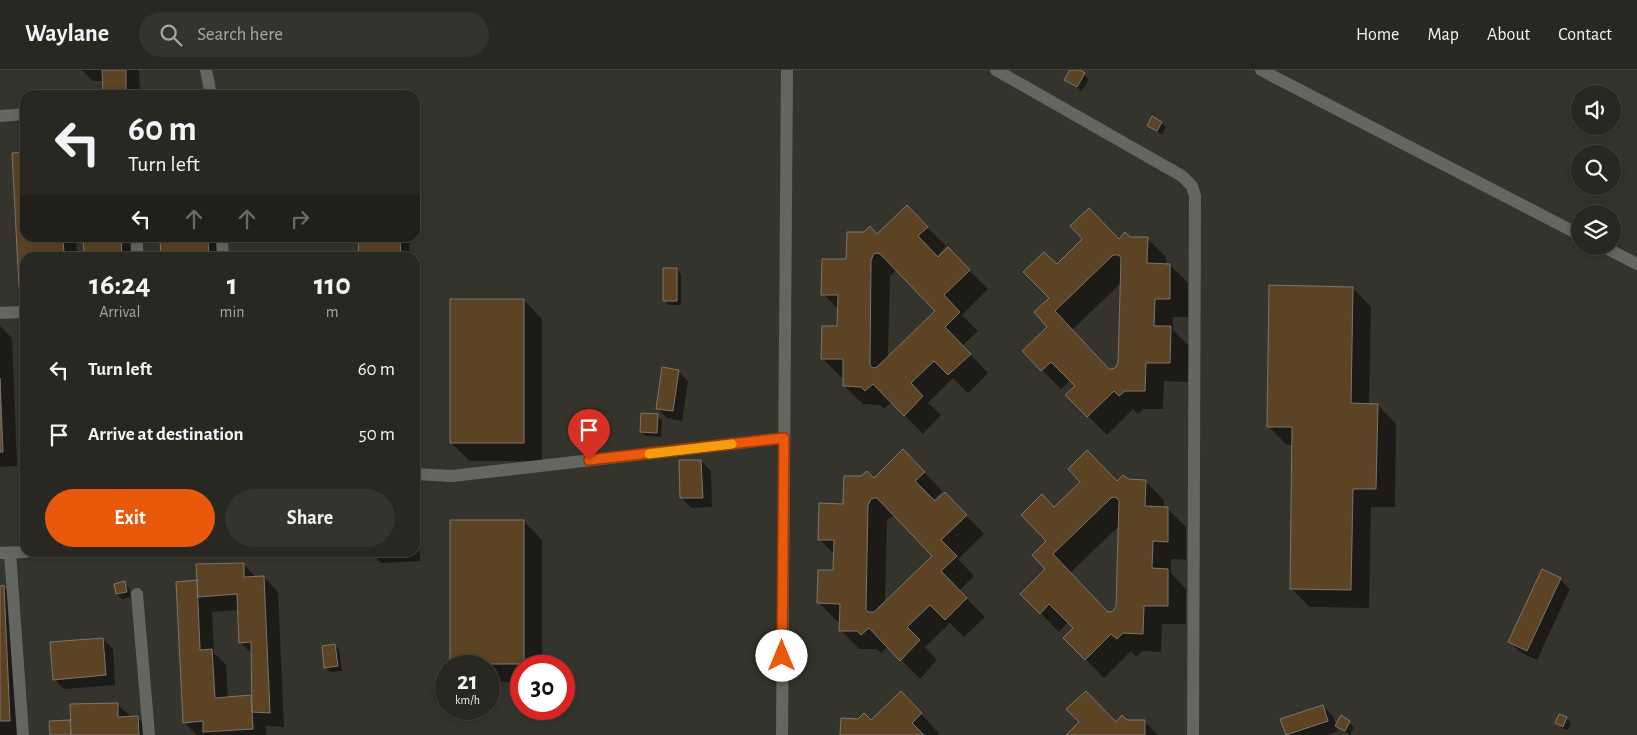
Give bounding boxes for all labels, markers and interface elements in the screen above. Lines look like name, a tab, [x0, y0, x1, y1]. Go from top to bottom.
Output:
search box	[139, 12, 489, 57]
icon: search	[157, 21, 185, 49]
text: Waylane	[25, 22, 109, 46]
text: Search here	[197, 25, 283, 44]
text: Home	[1356, 26, 1399, 44]
text: Map	[1427, 26, 1459, 44]
text: About	[1487, 26, 1530, 44]
text: Contact	[1558, 26, 1612, 44]
map controls	[1571, 85, 1621, 255]
button: sound	[1571, 85, 1621, 135]
icon: left	[45, 110, 110, 175]
text: 60 m	[128, 112, 197, 147]
button: search	[1571, 145, 1621, 195]
text: Turn left	[128, 153, 200, 175]
icon: left	[127, 205, 155, 233]
icon: ahead	[180, 205, 208, 233]
icon: ahead	[233, 205, 261, 233]
icon: right	[286, 205, 314, 233]
button: layers	[1571, 205, 1621, 255]
text: 16:24	[89, 270, 151, 300]
text: 1	[227, 270, 237, 300]
text: 110	[314, 270, 351, 300]
text: Arrival	[99, 304, 140, 320]
text: min	[220, 304, 245, 320]
text: m	[326, 304, 339, 320]
icon: left	[45, 356, 73, 384]
text: Turn left	[88, 360, 152, 379]
text: 60 m	[358, 360, 395, 379]
pin	[568, 409, 610, 460]
icon: arrive	[575, 416, 603, 444]
icon: arrive	[45, 421, 73, 449]
text: Arrive at destination	[88, 425, 244, 444]
text: 50 m	[359, 425, 395, 444]
button: Exit	[45, 489, 215, 547]
button: Share	[225, 489, 395, 547]
position arrow	[755, 629, 807, 681]
speed limit sign: 30	[510, 655, 575, 720]
text: 21	[457, 669, 478, 694]
text: km/h	[455, 694, 480, 706]

